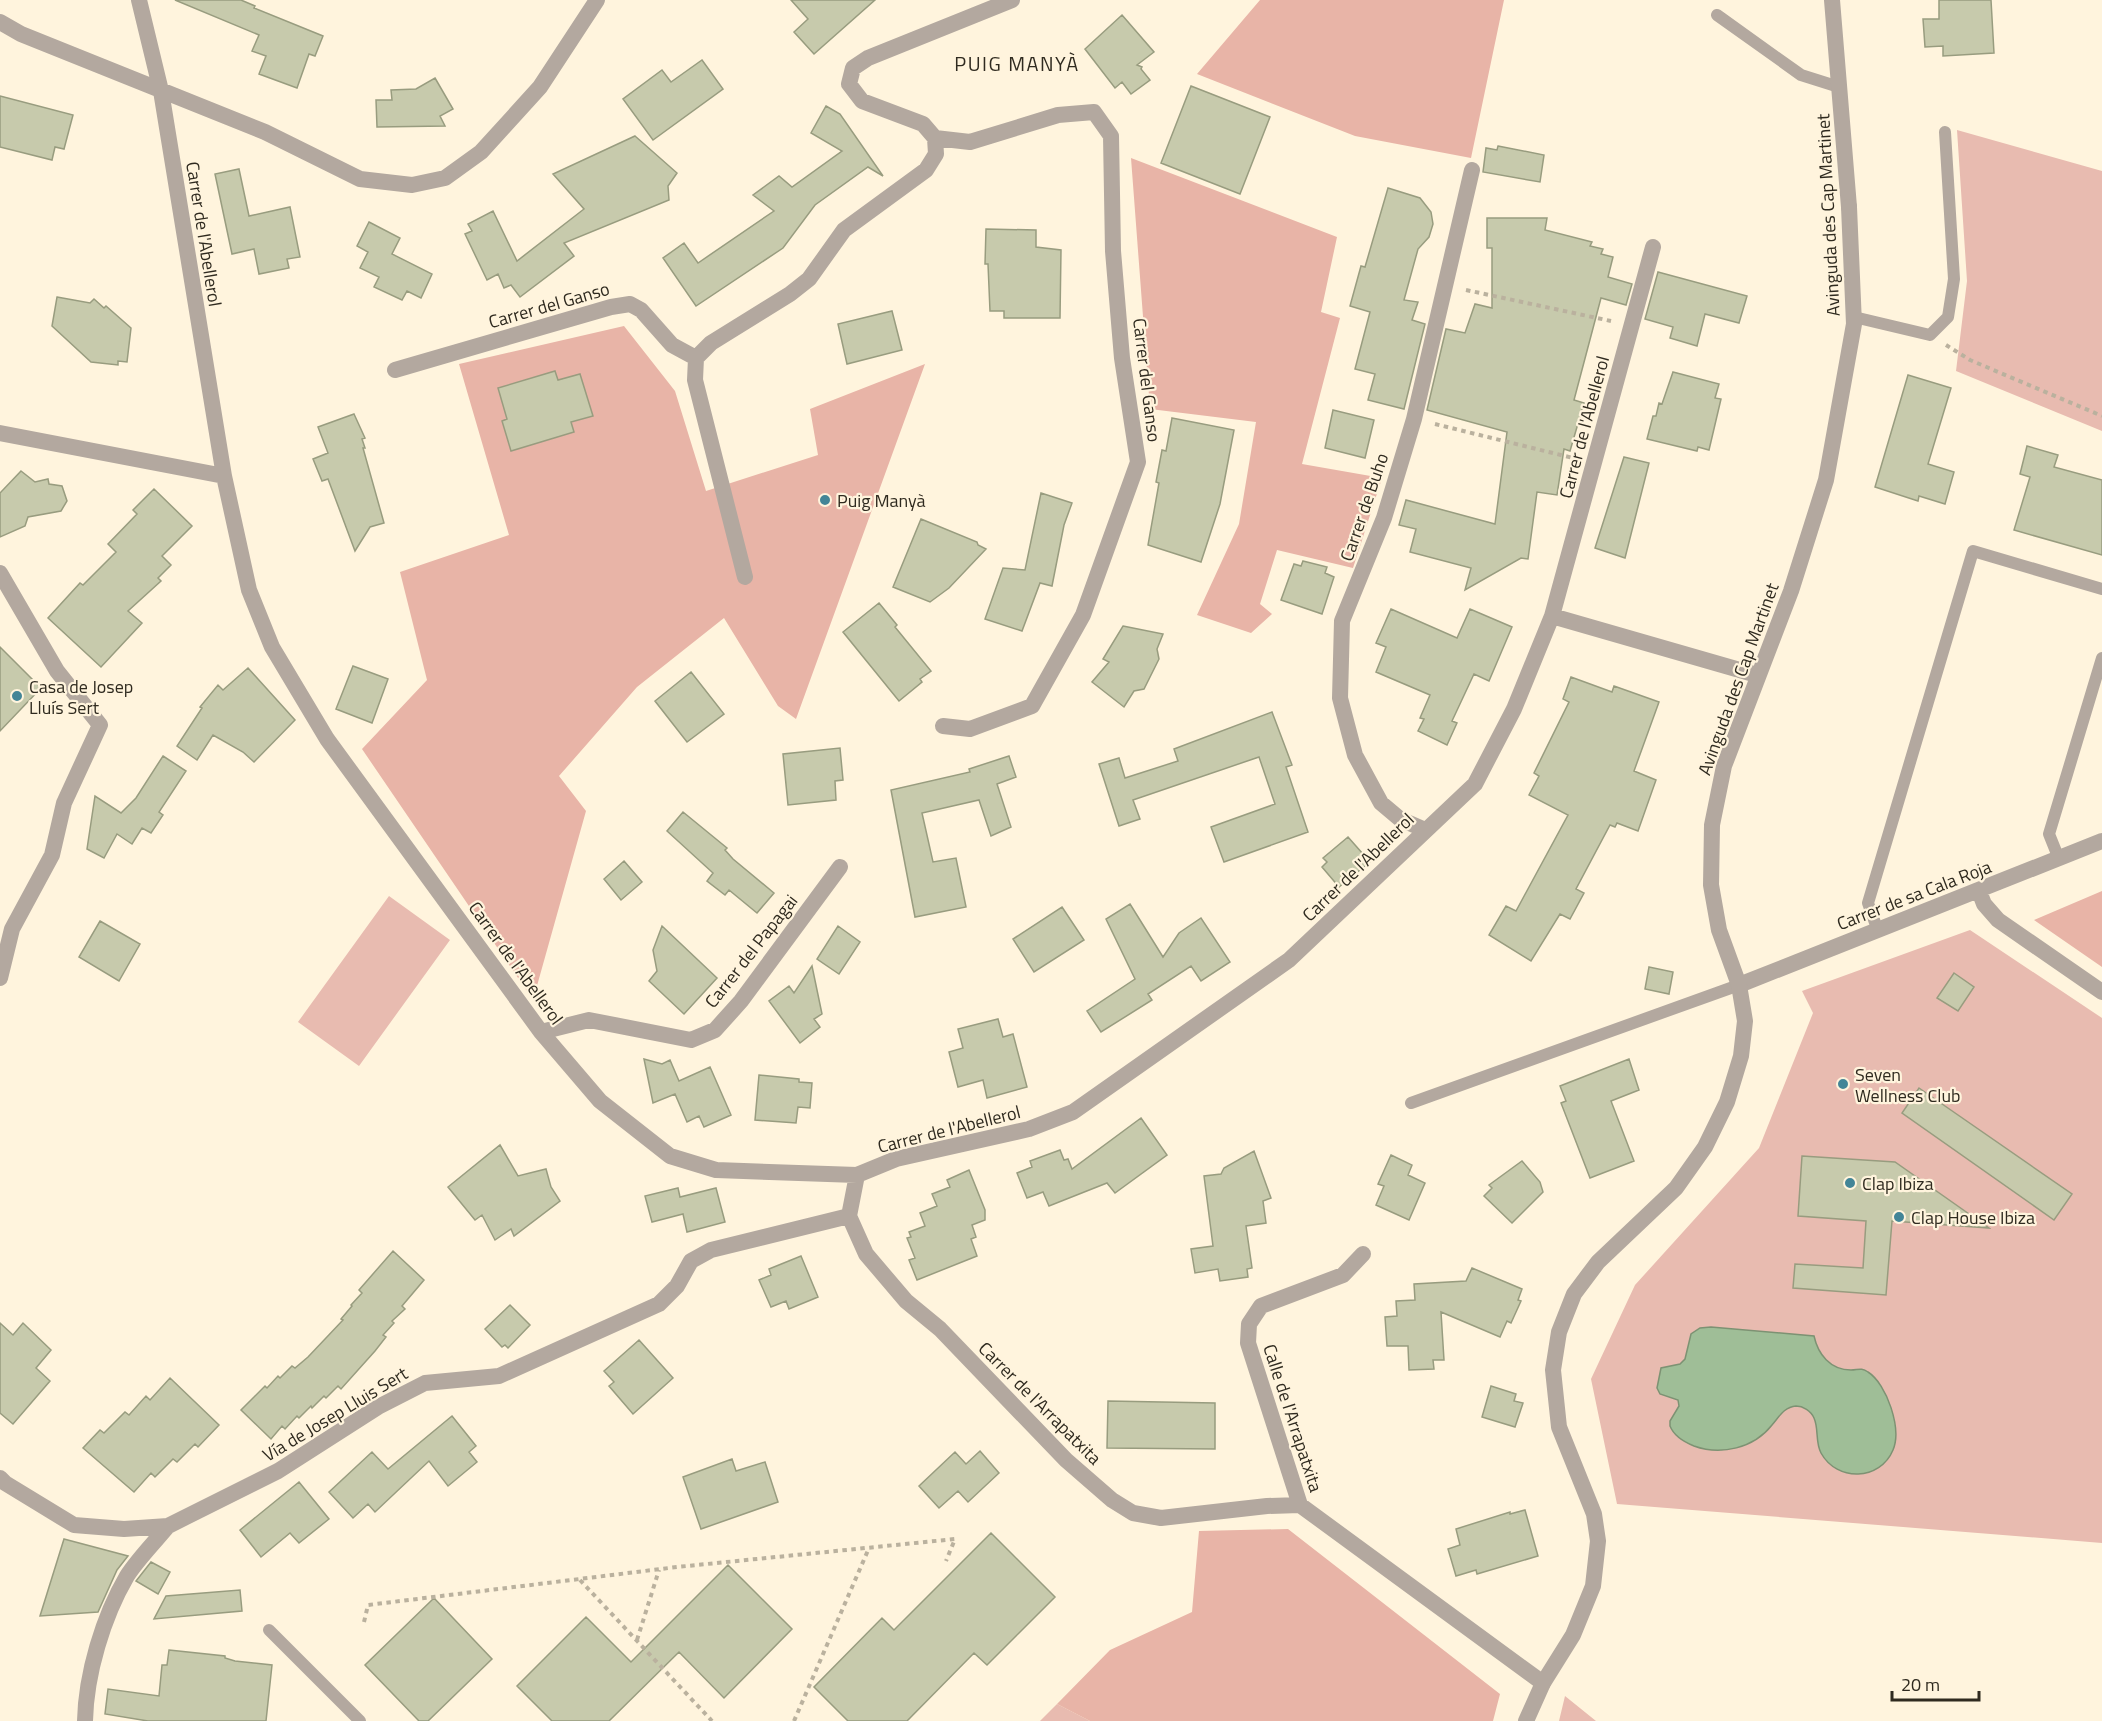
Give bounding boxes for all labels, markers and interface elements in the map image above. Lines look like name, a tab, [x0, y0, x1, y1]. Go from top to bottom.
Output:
district label: PUIG MANYÀ	[954, 48, 1080, 79]
street label: Avinguda des Cap Martinet	[1809, 112, 1847, 317]
street label: Carrer de l'Abellerol	[179, 160, 229, 308]
street label: Carrer del Ganso	[485, 275, 613, 335]
street label: Carrer del Ganso	[1126, 316, 1168, 444]
street label: Carrer de l'Abellerol	[1552, 353, 1616, 501]
street label: Carrer de Buho	[1333, 449, 1395, 565]
place label: Puig Manyà	[837, 487, 926, 514]
marker: Puig Manyà	[818, 493, 832, 507]
street label: Avinguda des Cap Martinet	[1691, 578, 1786, 779]
place label: Casa de Josep Lluís Sert	[29, 673, 133, 721]
marker: Casa de Josep Lluís Sert	[10, 689, 24, 703]
street label: Carrer de l'Abellerol	[1296, 806, 1420, 928]
street label: Carrer de sa Cala Roja	[1833, 853, 1995, 937]
street label: Carrer del Papagai	[698, 889, 804, 1013]
street label: Carrer de l'Abellerol	[462, 896, 570, 1030]
place label: Seven Wellness Club	[1855, 1061, 1960, 1109]
marker: Seven Wellness Club	[1836, 1077, 1850, 1091]
street label: Carrer de l'Abellerol	[875, 1098, 1023, 1160]
place label: Clap Ibiza	[1862, 1170, 1933, 1197]
marker: Clap Ibiza	[1843, 1176, 1857, 1190]
place label: Clap House Ibiza	[1911, 1204, 2035, 1231]
marker: Clap House Ibiza	[1892, 1210, 1906, 1224]
street label: Carrer de l'Arrapatxita	[972, 1335, 1108, 1471]
street label: Calle de l'Arrapatxita	[1256, 1340, 1330, 1496]
street label: Vía de Josep Lluis Sert	[257, 1359, 413, 1468]
scale bar	[1892, 1664, 1979, 1702]
text: 20 m	[1901, 1671, 1940, 1698]

